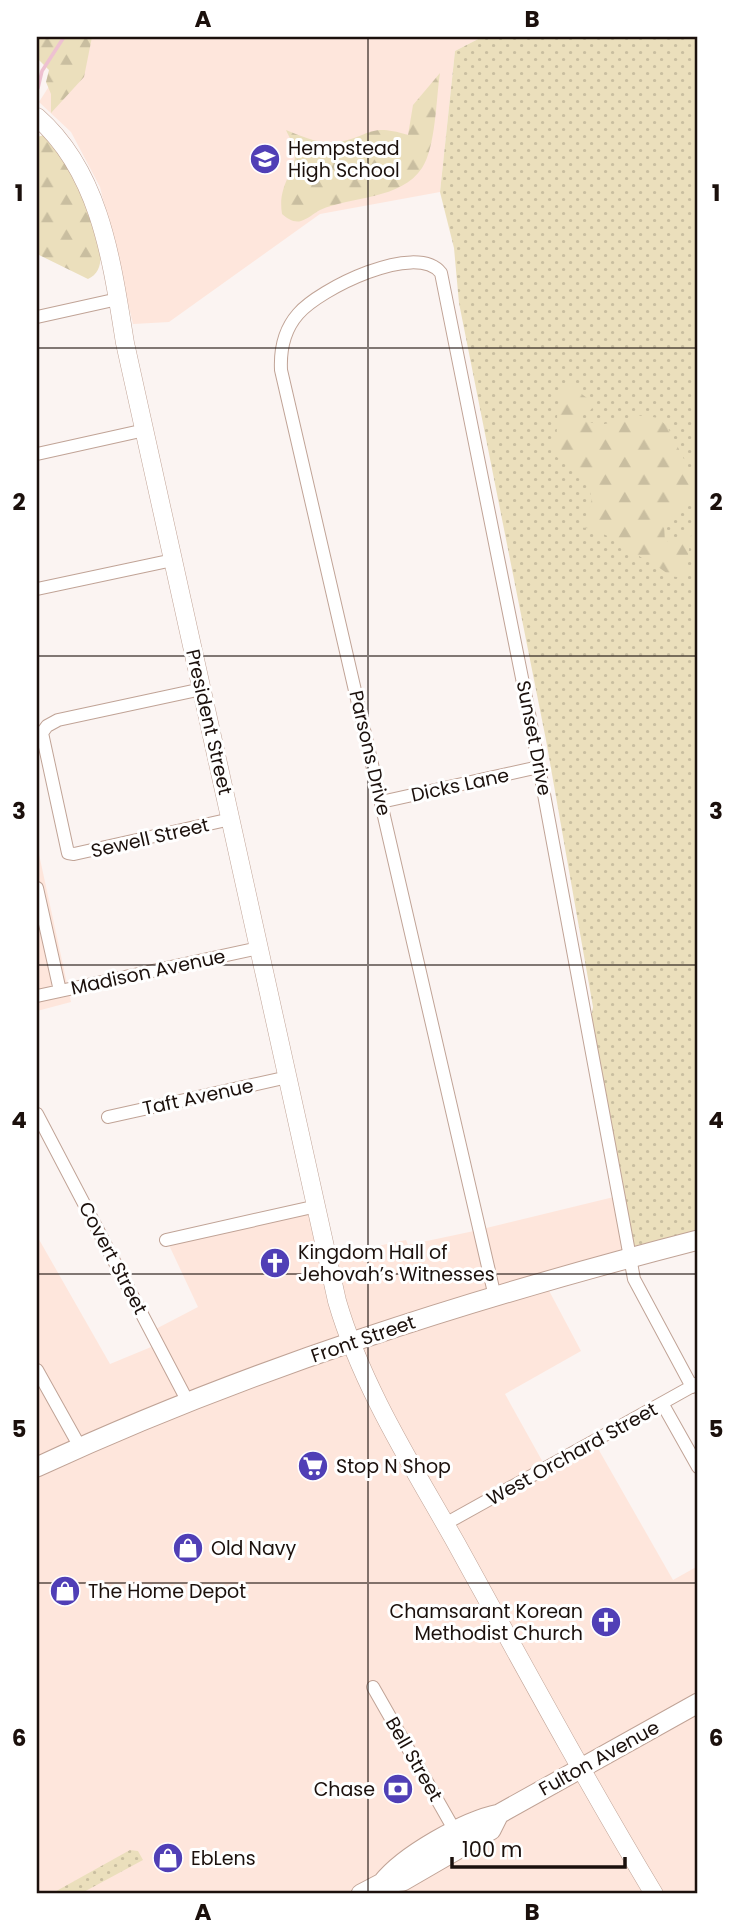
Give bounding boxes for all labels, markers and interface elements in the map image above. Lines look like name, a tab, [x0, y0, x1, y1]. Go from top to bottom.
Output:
text: A	[195, 3, 212, 35]
text: B	[524, 3, 540, 35]
place label: Hempstead High School	[288, 135, 400, 184]
school or university icon: Hempstead High School	[248, 142, 282, 176]
text: 1	[15, 177, 23, 209]
text: 1	[712, 177, 720, 209]
text: 2	[12, 486, 26, 518]
text: 2	[709, 486, 723, 518]
street label: President Street	[179, 646, 239, 798]
street label: Sunset Drive	[510, 678, 558, 798]
street label: Parsons Drive	[342, 688, 398, 818]
street label: Dicks Lane	[409, 761, 511, 809]
text: 3	[12, 795, 26, 827]
text: 3	[709, 795, 723, 827]
street label: Sewell Street	[88, 811, 212, 865]
street label: Madison Avenue	[68, 942, 228, 1002]
street label: Taft Avenue	[140, 1072, 256, 1122]
text: 4	[11, 1104, 27, 1136]
text: 4	[708, 1104, 724, 1136]
street label: Covert Street	[72, 1197, 154, 1319]
place label: Kingdom Hall of Jehovah’s Witnesses	[298, 1239, 495, 1288]
church icon: Kingdom Hall of Jehovah’s Witnesses	[258, 1246, 292, 1280]
street label: Front Street	[307, 1309, 419, 1369]
street label: West Orchard Street	[482, 1396, 662, 1512]
text: 5	[12, 1413, 26, 1445]
text: 5	[709, 1413, 723, 1445]
supermarket icon: Stop N Shop	[296, 1449, 330, 1483]
place label: Stop N Shop	[336, 1453, 451, 1480]
shop icon: Old Navy	[171, 1531, 205, 1565]
place label: Old Navy	[211, 1535, 296, 1562]
shop icon: The Home Depot	[48, 1574, 82, 1608]
place label: The Home Depot	[88, 1578, 246, 1605]
place label: Chamsarant Korean Methodist Church	[390, 1598, 583, 1647]
church icon: Chamsarant Korean Methodist Church	[589, 1605, 623, 1639]
street label: Bell Street	[379, 1712, 449, 1806]
street label: Fulton Avenue	[534, 1714, 664, 1802]
text: 6	[12, 1722, 26, 1754]
text: 6	[709, 1722, 723, 1754]
bank icon: Chase	[381, 1772, 415, 1806]
place label: Chase	[314, 1776, 375, 1803]
scale bar	[452, 1826, 625, 1870]
text: 100 m	[462, 1835, 522, 1864]
shop icon: EbLens	[151, 1841, 185, 1875]
place label: EbLens	[191, 1845, 256, 1872]
text: A	[195, 1896, 212, 1928]
text: B	[524, 1896, 540, 1928]

